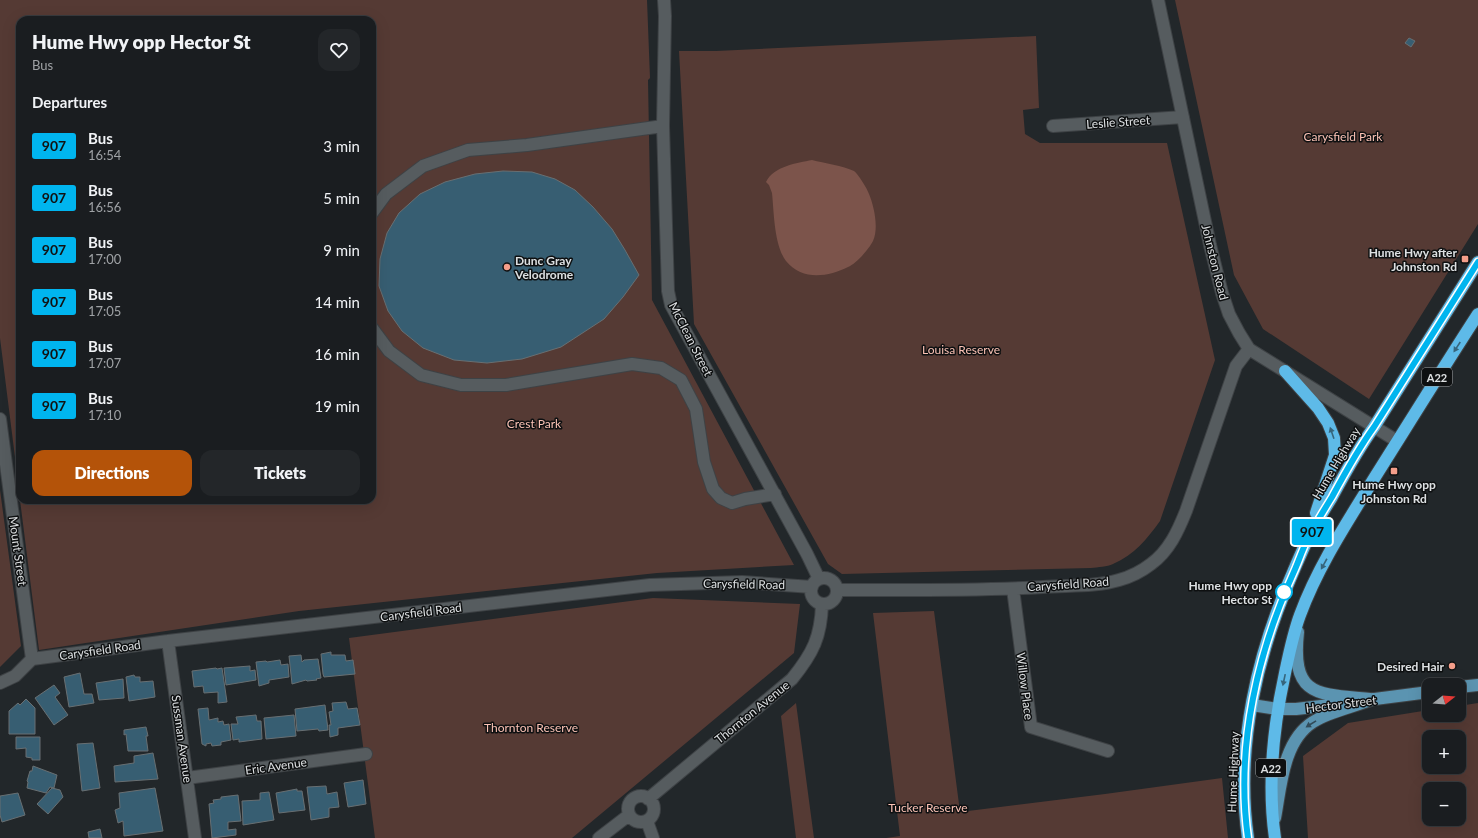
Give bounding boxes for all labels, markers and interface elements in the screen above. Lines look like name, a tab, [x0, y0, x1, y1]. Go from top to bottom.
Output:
button: heart	[318, 29, 360, 71]
text: Hume Hwy opp Hector St	[32, 30, 251, 53]
text: Bus	[32, 57, 53, 73]
text: Departures	[32, 93, 107, 111]
street label: Leslie Street	[1086, 112, 1151, 132]
text: Bus	[88, 129, 113, 147]
park label: Carysfield Park	[1304, 129, 1383, 144]
text: 907	[42, 137, 66, 154]
text: 3 min	[323, 137, 360, 155]
text: 16:54	[88, 147, 121, 163]
text: Bus	[88, 181, 113, 199]
text: 907	[42, 189, 66, 206]
text: 5 min	[323, 189, 360, 207]
text: 16:56	[88, 199, 121, 215]
street label: Johnston Road	[1198, 222, 1232, 302]
text: Bus	[88, 233, 113, 251]
text: 907	[42, 241, 66, 258]
text: 9 min	[323, 241, 360, 259]
place label: Hume Hwy after Johnston Rd	[1369, 245, 1458, 274]
text: 17:00	[88, 251, 121, 267]
place label: Dunc Gray Velodrome	[514, 253, 574, 282]
marker: Hume Hwy after Johnston Rd	[1460, 254, 1470, 264]
marker: Dunc Gray Velodrome	[502, 262, 512, 272]
text: Bus	[88, 285, 113, 303]
text: 907	[42, 293, 66, 310]
text: 14 min	[314, 293, 360, 311]
street label: McClean Street	[666, 299, 716, 379]
text: 17:05	[88, 303, 121, 319]
text: Bus	[88, 337, 113, 355]
one-way arrow	[1453, 341, 1461, 352]
park label: Louisa Reserve	[922, 342, 1000, 357]
text: 907	[42, 345, 66, 362]
text: 16 min	[314, 345, 360, 363]
text: 17:07	[88, 355, 121, 371]
road number: A22	[1422, 368, 1452, 386]
text: Bus	[88, 389, 113, 407]
text: 907	[42, 397, 66, 414]
text: 19 min	[314, 397, 360, 415]
text: 17:10	[88, 407, 121, 423]
park label: Crest Park	[507, 416, 562, 431]
street label: Hume Highway	[1309, 424, 1364, 502]
one-way arrow	[1329, 427, 1335, 439]
button: Directions	[32, 450, 192, 496]
button: Tickets	[200, 450, 360, 496]
marker: Hume Hwy opp Johnston Rd	[1389, 466, 1399, 476]
place label: Hume Hwy opp Johnston Rd	[1352, 477, 1436, 506]
street label: Mount Street	[6, 515, 30, 587]
line badge: 907	[1289, 519, 1335, 545]
text: 907	[1300, 523, 1324, 540]
one-way arrow	[1321, 558, 1327, 570]
street label: Carysfield Road	[1027, 574, 1109, 594]
street label: Carysfield Road	[703, 576, 785, 592]
place label: Hume Hwy opp Hector St	[1188, 578, 1273, 607]
marker: Hume Hwy opp Hector St	[1275, 583, 1293, 601]
street label: Carysfield Road	[379, 600, 463, 624]
street label: Carysfield Road	[58, 637, 142, 663]
street label: Willow Place	[1013, 651, 1037, 721]
place label: Desired Hair	[1377, 659, 1445, 674]
marker: Desired Hair	[1447, 661, 1457, 671]
one-way arrow	[1280, 674, 1286, 686]
street label: Thornton Avenue	[712, 677, 792, 747]
north arrow	[1422, 678, 1466, 722]
map controls	[1422, 678, 1466, 826]
street label: Hector Street	[1305, 692, 1378, 716]
street label: Sussman Avenue	[168, 694, 196, 784]
park label: Thornton Reserve	[484, 720, 578, 735]
one-way arrow	[1305, 720, 1317, 727]
street label: Hume Highway	[1224, 730, 1242, 813]
button: +	[1422, 730, 1466, 774]
street label: Eric Avenue	[244, 754, 308, 778]
road number: A22	[1256, 759, 1286, 777]
button: −	[1422, 782, 1466, 826]
park label: Tucker Reserve	[888, 800, 968, 815]

